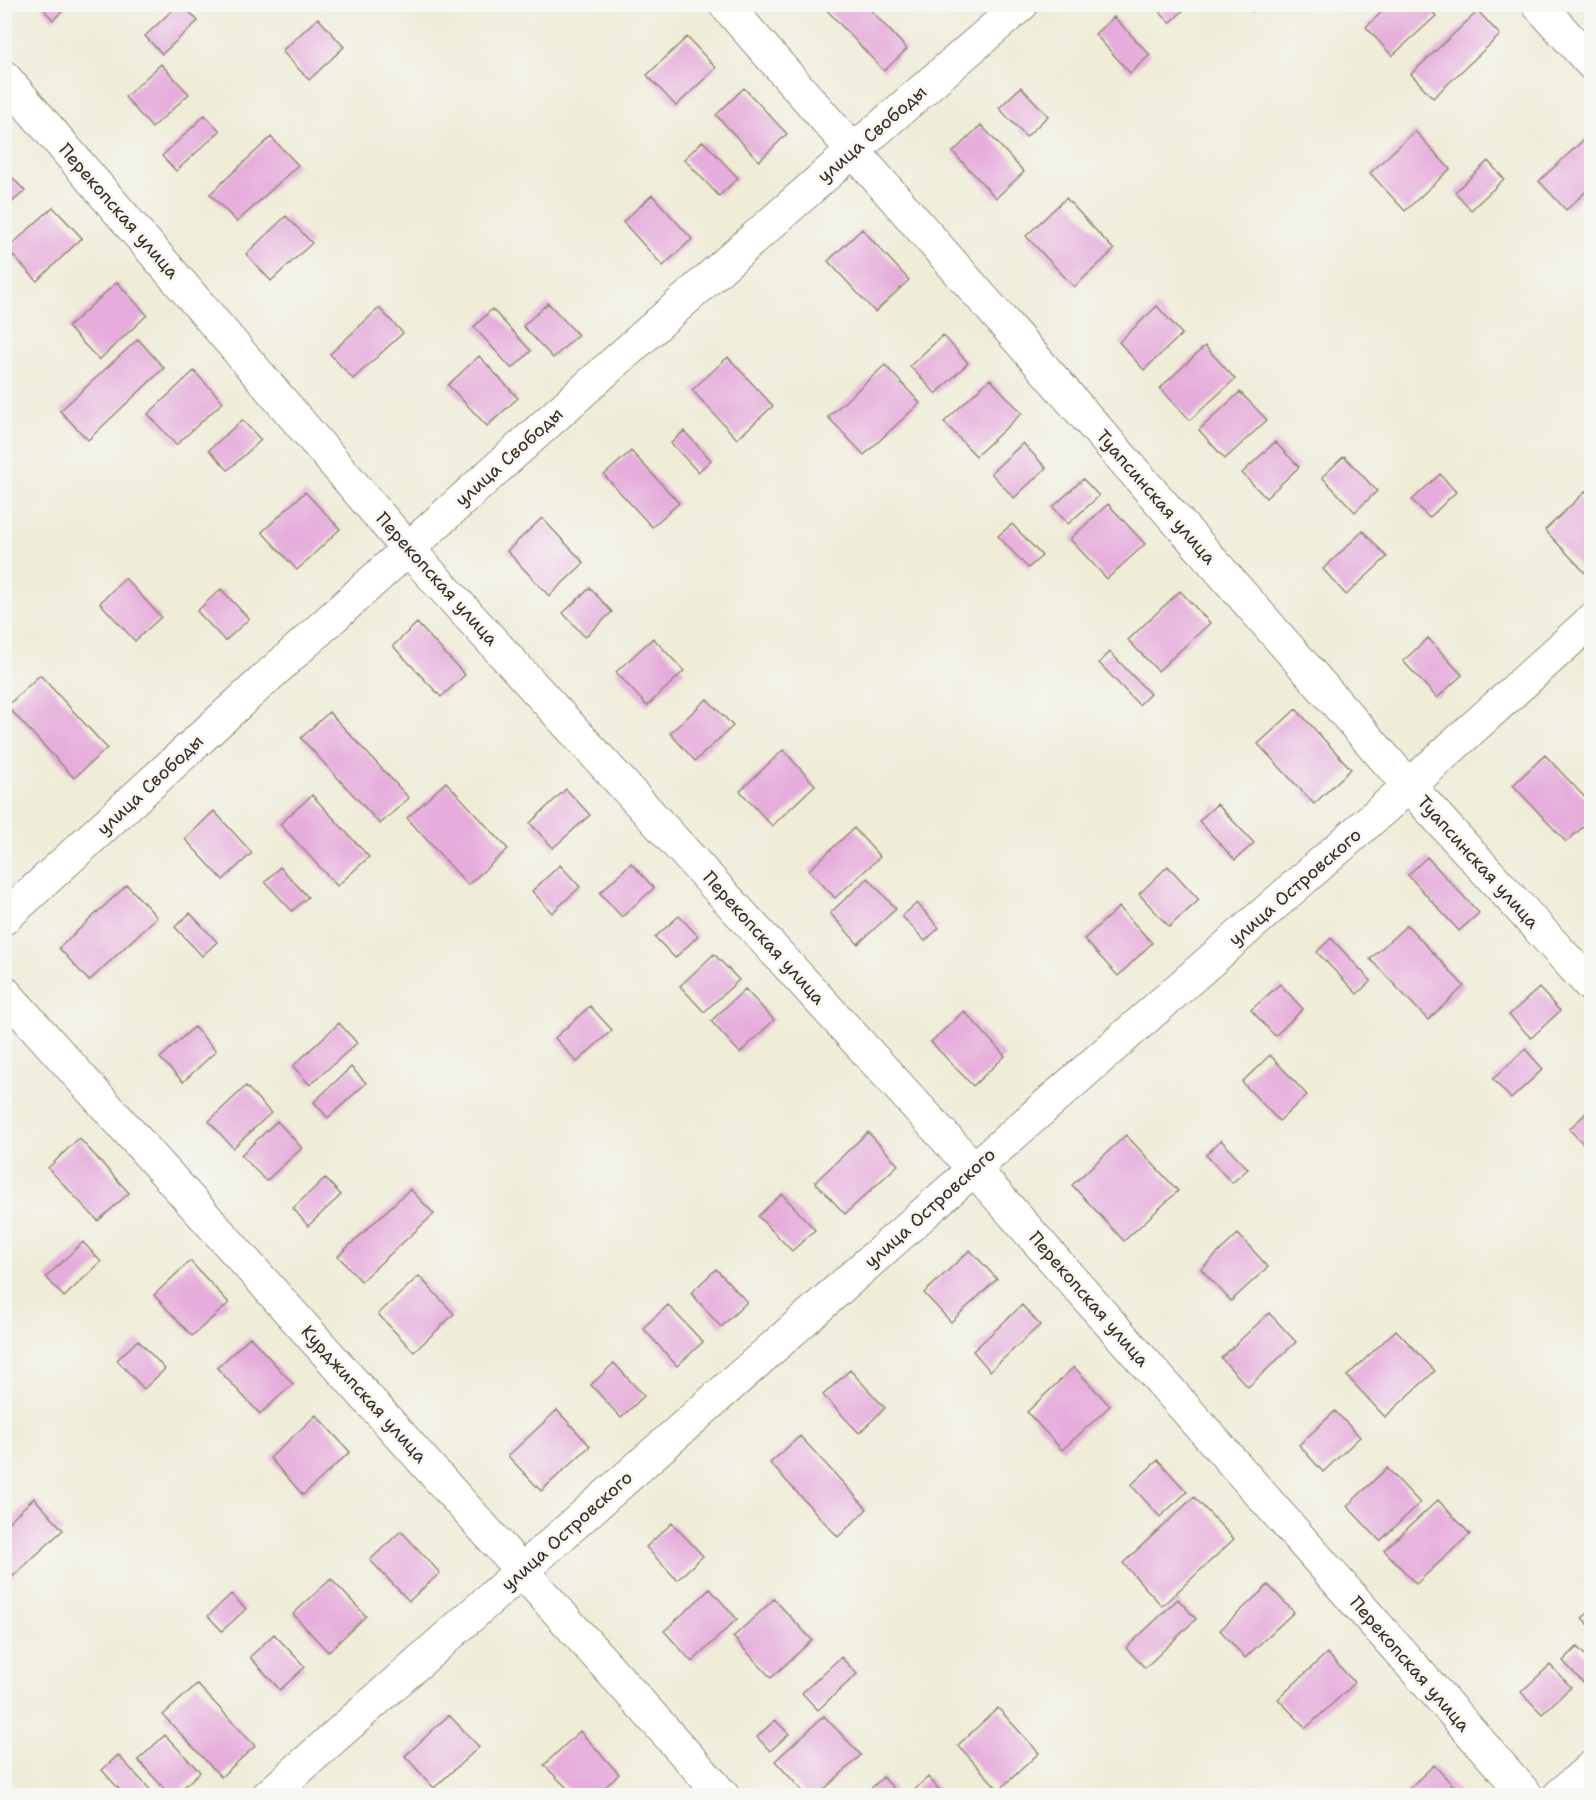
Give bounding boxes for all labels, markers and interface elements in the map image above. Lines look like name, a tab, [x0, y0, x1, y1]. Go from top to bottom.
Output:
street label: улица Свободы	[812, 80, 932, 188]
street label: Перекопская улица	[54, 138, 184, 284]
street label: улица Свободы	[450, 402, 568, 512]
street label: Туапсинская улица	[1091, 424, 1221, 570]
street label: Перекопская улица	[371, 507, 503, 651]
street label: улица Свободы	[92, 729, 208, 841]
street label: Туапсинская улица	[1412, 790, 1544, 934]
street label: улица Островского	[1224, 823, 1366, 951]
street label: Перекопская улица	[698, 866, 830, 1010]
street label: улица Островского	[859, 1143, 1001, 1273]
street label: Перекопская улица	[1024, 1226, 1154, 1372]
street label: Курджипская улица	[296, 1320, 432, 1468]
street label: улица Островского	[496, 1466, 638, 1596]
street label: Перекопская улица	[1345, 1591, 1475, 1737]

